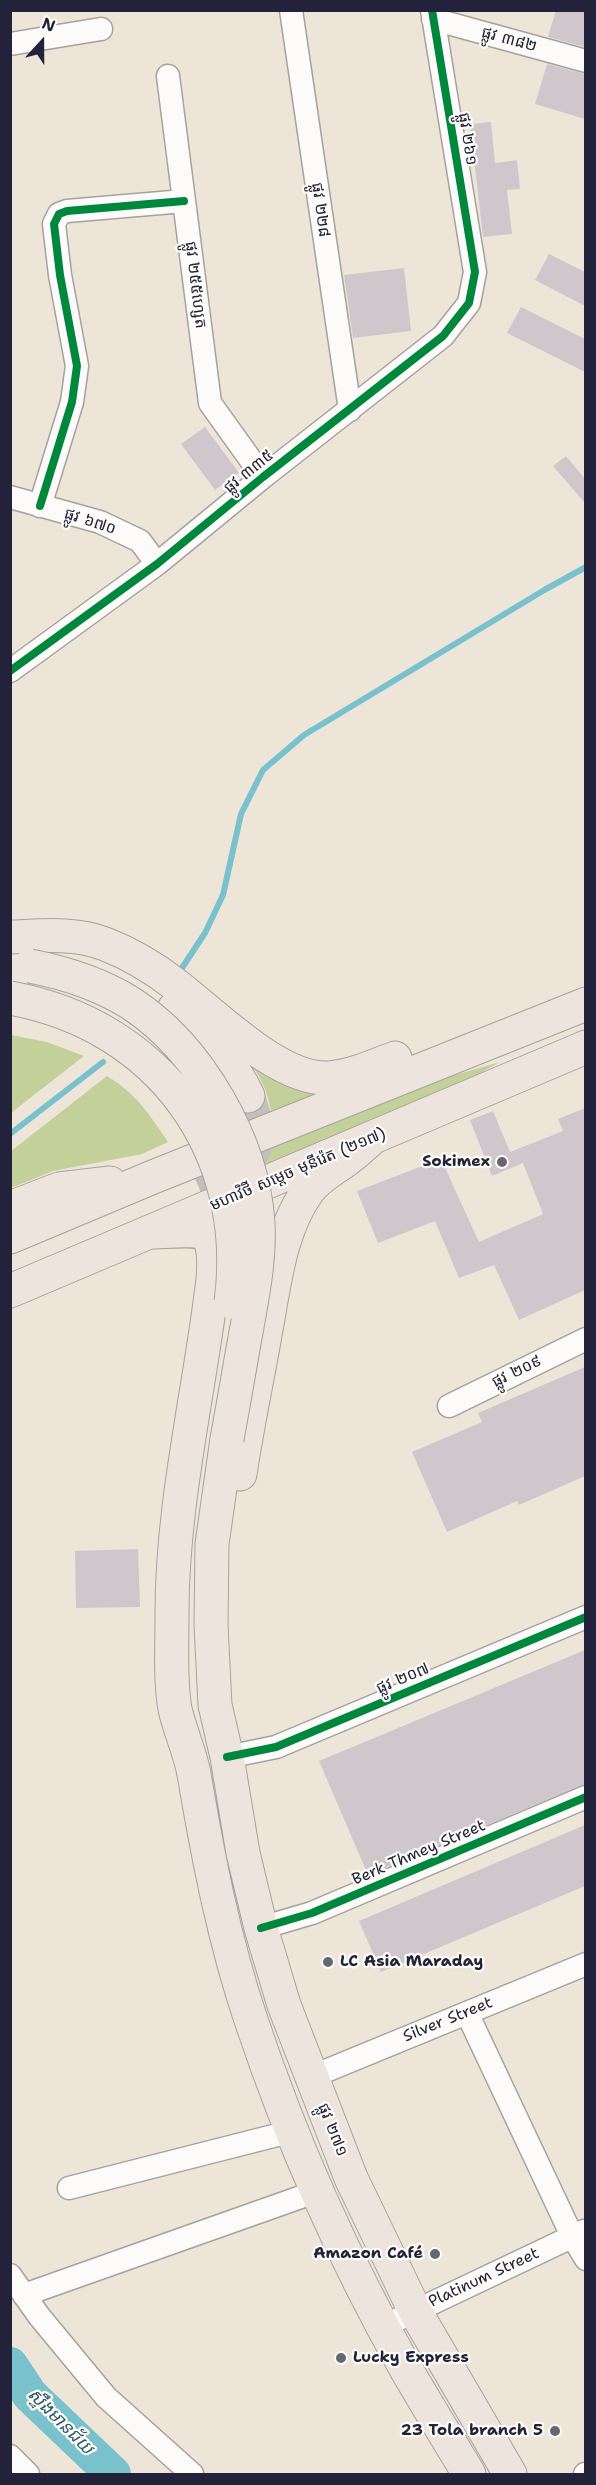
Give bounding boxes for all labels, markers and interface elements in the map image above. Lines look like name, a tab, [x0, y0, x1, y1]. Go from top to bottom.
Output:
north arrow	[12, 12, 72, 72]
text: N	[39, 13, 58, 37]
street label: ផ្លូវ ៣៨២	[479, 23, 539, 57]
street label: ផ្លូវ ២៦១	[453, 111, 481, 167]
street label: ផ្លូវ ២២៨	[307, 181, 333, 239]
street label: ផ្លូវ ២៥៥ហ្សេត	[180, 240, 210, 330]
street label: ផ្លូវ ៣៣៥	[220, 446, 278, 498]
street label: ផ្លូវ ៦៧០	[62, 505, 118, 539]
street label: មហាវិថី សម្តេច មុនីរ៉េត (២១៧)	[207, 1124, 389, 1216]
place label: Sokimex	[422, 1152, 490, 1172]
marker: Sokimex	[495, 1155, 509, 1169]
street label: ផ្លូវ ២០៩	[489, 1352, 545, 1392]
street label: ផ្លូវ ២០៧	[374, 1659, 432, 1699]
street label: Berk Thmey Street	[349, 1816, 489, 1890]
place label: LC Asia Maraday	[340, 1952, 483, 1972]
marker: LC Asia Maraday	[321, 1955, 335, 1969]
street label: Silver Street	[400, 1993, 496, 2047]
street label: ផ្លូវ ២៧១	[313, 2101, 351, 2159]
place label: Amazon Café	[313, 2244, 423, 2264]
street label: Platinum Street	[426, 2244, 542, 2312]
marker: Amazon Café	[428, 2247, 442, 2261]
place label: Lucky Express	[353, 2348, 469, 2368]
marker: Lucky Express	[334, 2351, 348, 2365]
water label: ស្ទឹងមានជ័យ	[22, 2384, 98, 2460]
place label: 23 Tola branch 5	[401, 2421, 543, 2441]
marker: 23 Tola branch 5	[548, 2424, 562, 2438]

